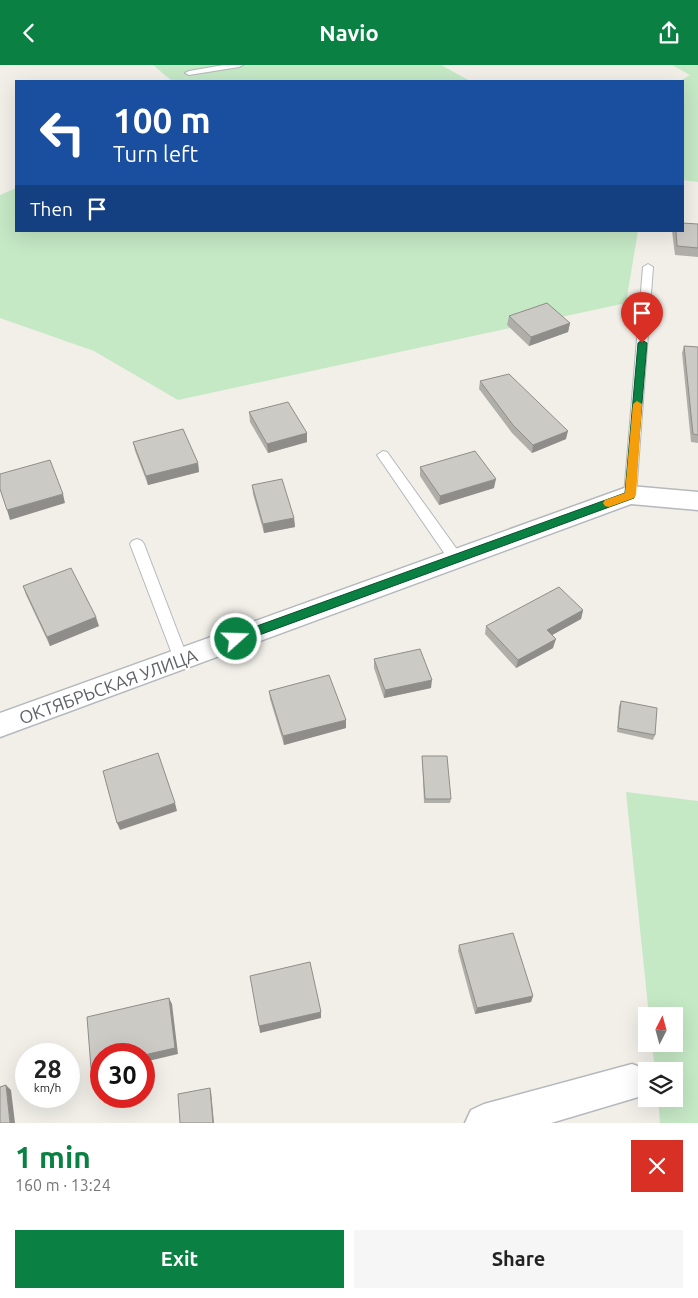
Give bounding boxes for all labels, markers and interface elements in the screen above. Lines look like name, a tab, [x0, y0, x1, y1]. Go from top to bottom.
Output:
icon: back	[15, 19, 43, 47]
icon: share	[655, 19, 683, 47]
text: Navio	[319, 20, 379, 45]
icon: left	[30, 100, 95, 165]
text: 100 m	[113, 100, 211, 140]
text: Turn left	[113, 141, 198, 166]
icon: arrive	[83, 195, 111, 223]
text: Then	[30, 198, 73, 220]
pin	[621, 292, 663, 343]
icon: arrive	[628, 299, 656, 327]
position arrow	[209, 612, 261, 664]
street label: ОКТЯБРЬСКАЯ УЛИЦА	[16, 644, 200, 728]
north arrow	[638, 1007, 682, 1053]
map controls	[638, 1007, 683, 1107]
speed limit sign: 30	[90, 1043, 155, 1108]
text: 28	[33, 1055, 62, 1083]
button: layers	[638, 1062, 683, 1107]
text: km/h	[34, 1081, 61, 1094]
text: 1 min	[15, 1140, 91, 1174]
button: close	[631, 1140, 683, 1192]
text: 160 m · 13:24	[15, 1176, 111, 1194]
button: Exit	[15, 1230, 344, 1288]
button: Share	[354, 1230, 683, 1288]

